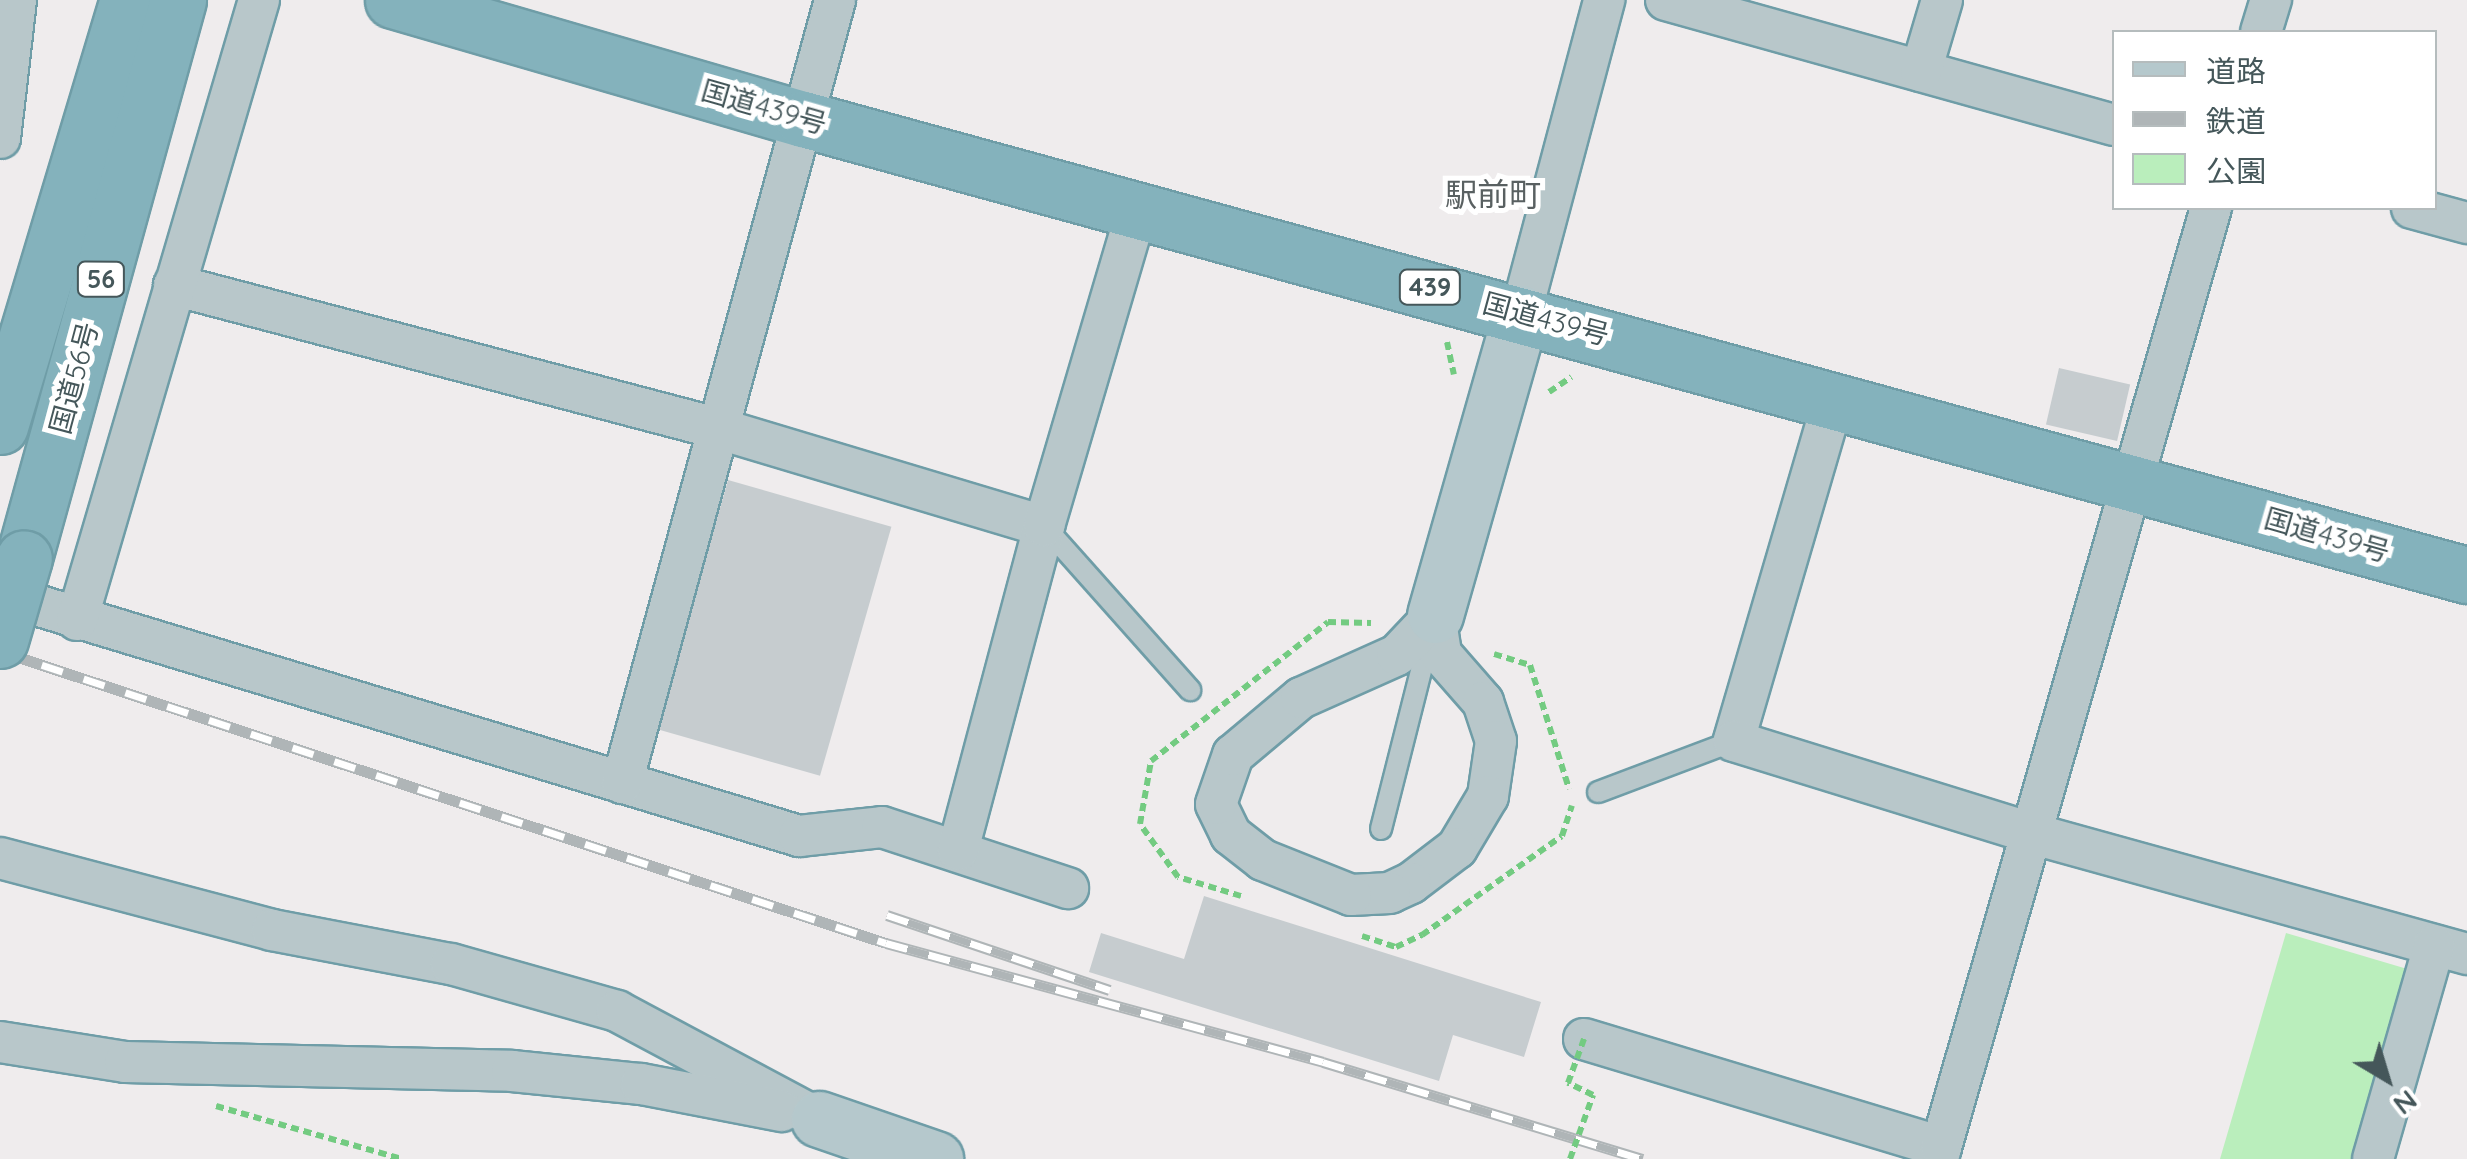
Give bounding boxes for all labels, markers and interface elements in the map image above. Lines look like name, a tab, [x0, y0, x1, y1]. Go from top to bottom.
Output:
legend	[2112, 30, 2437, 210]
text: 道路	[2206, 52, 2266, 90]
street label: 国道439号	[697, 73, 831, 141]
text: 鉄道	[2206, 102, 2266, 140]
text: 公園	[2206, 152, 2266, 190]
district label: 駅前町	[1445, 175, 1541, 213]
road number: 56	[76, 259, 126, 299]
road number: 439	[1398, 267, 1462, 307]
street label: 国道439号	[1479, 286, 1613, 352]
street label: 国道56号	[43, 318, 105, 438]
street label: 国道439号	[2260, 501, 2394, 569]
north arrow	[2337, 1029, 2437, 1129]
text: N	[2387, 1083, 2425, 1123]

